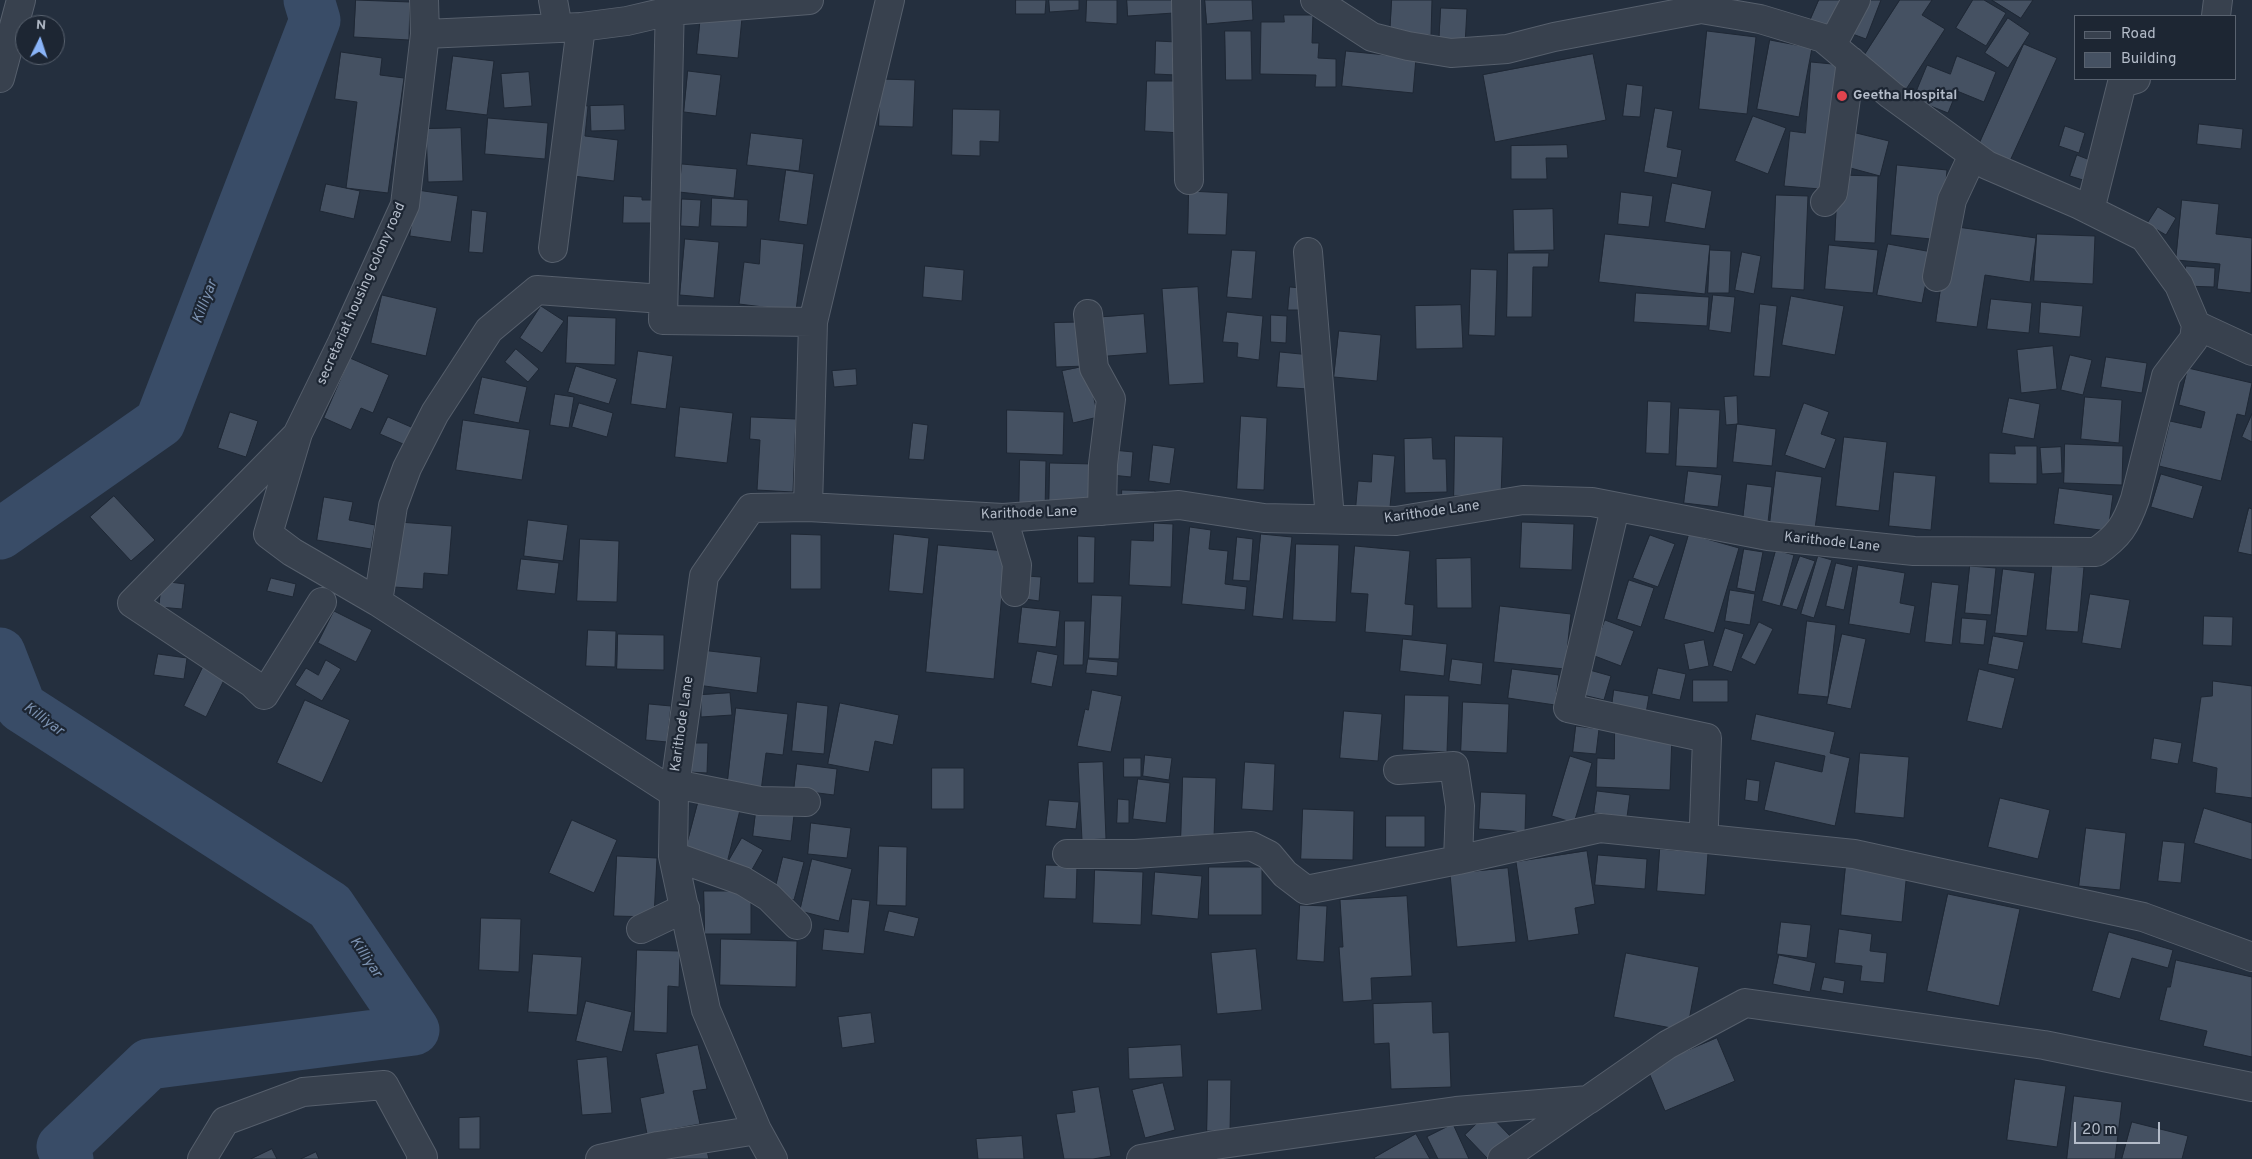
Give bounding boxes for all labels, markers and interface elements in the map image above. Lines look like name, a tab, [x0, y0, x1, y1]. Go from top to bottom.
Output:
north arrow	[15, 15, 65, 65]
legend	[2074, 15, 2237, 80]
text: N	[35, 17, 47, 34]
text: Road	[2121, 25, 2156, 44]
text: Building	[2121, 50, 2176, 69]
place label: Geetha Hospital	[1853, 88, 1957, 104]
marker: Geetha Hospital	[1835, 89, 1849, 103]
street label: secretariat housing colony road	[314, 200, 410, 388]
water label: Killiyar	[189, 278, 223, 326]
street label: Karithode Lane	[1383, 498, 1481, 528]
street label: Karithode Lane	[981, 504, 1077, 524]
street label: Karithode Lane	[1783, 530, 1881, 556]
street label: Karithode Lane	[668, 675, 698, 773]
water label: Killiyar	[19, 699, 67, 741]
water label: Killiyar	[345, 934, 385, 982]
scale bar	[2077, 1112, 2163, 1144]
text: 20 m	[2082, 1121, 2117, 1140]

